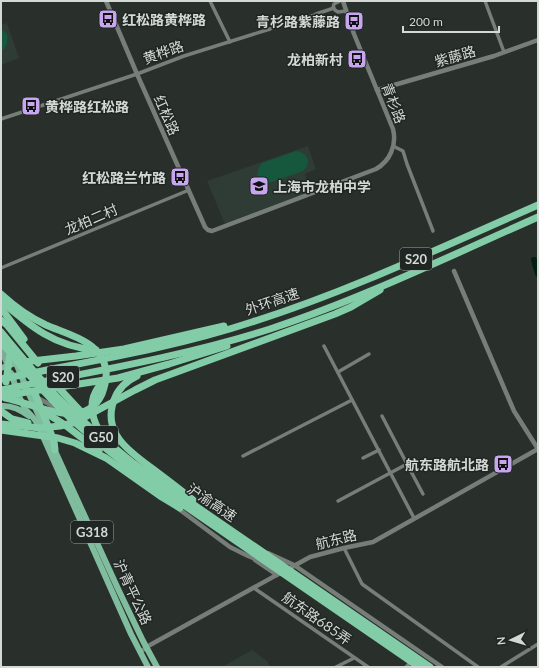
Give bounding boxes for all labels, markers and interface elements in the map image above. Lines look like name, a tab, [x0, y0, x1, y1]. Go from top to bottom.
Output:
bus stop icon: 红松路黄桦路	[97, 8, 119, 30]
scale bar	[403, 8, 499, 34]
bus stop icon: 青杉路紫藤路	[343, 10, 365, 32]
place label: 红松路黄桦路	[122, 11, 206, 28]
place label: 青杉路紫藤路	[256, 13, 340, 30]
text: 200 m	[409, 14, 443, 29]
street label: 黄桦路	[140, 37, 186, 67]
street label: 紫藤路	[432, 42, 478, 70]
bus stop icon: 龙柏新村	[346, 48, 368, 70]
place label: 龙柏新村	[287, 51, 343, 68]
street label: 青杉路	[379, 80, 409, 126]
street label: 红松路	[151, 92, 183, 138]
bus stop icon: 黄桦路红松路	[20, 95, 42, 117]
place label: 黄桦路红松路	[45, 98, 129, 115]
bus stop icon: 红松路兰竹路	[169, 166, 191, 188]
place label: 红松路兰竹路	[82, 169, 166, 186]
school or university icon: 上海市龙柏中学	[248, 175, 270, 197]
place label: 上海市龙柏中学	[273, 178, 371, 195]
street label: 龙柏二村	[62, 200, 120, 238]
road number: S20	[400, 248, 432, 270]
street label: 外环高速	[243, 284, 301, 318]
road number: S20	[47, 366, 79, 388]
road number: G50	[84, 426, 118, 448]
bus stop icon: 航东路航北路	[492, 453, 514, 475]
place label: 航东路航北路	[405, 456, 489, 473]
street label: 沪渝高速	[184, 479, 240, 525]
road number: G318	[71, 521, 113, 543]
street label: 航东路	[314, 526, 358, 552]
street label: 沪青平公路	[111, 557, 155, 627]
street label: 航东路685弄	[279, 588, 355, 648]
north arrow	[491, 620, 531, 660]
text: N	[494, 636, 507, 646]

